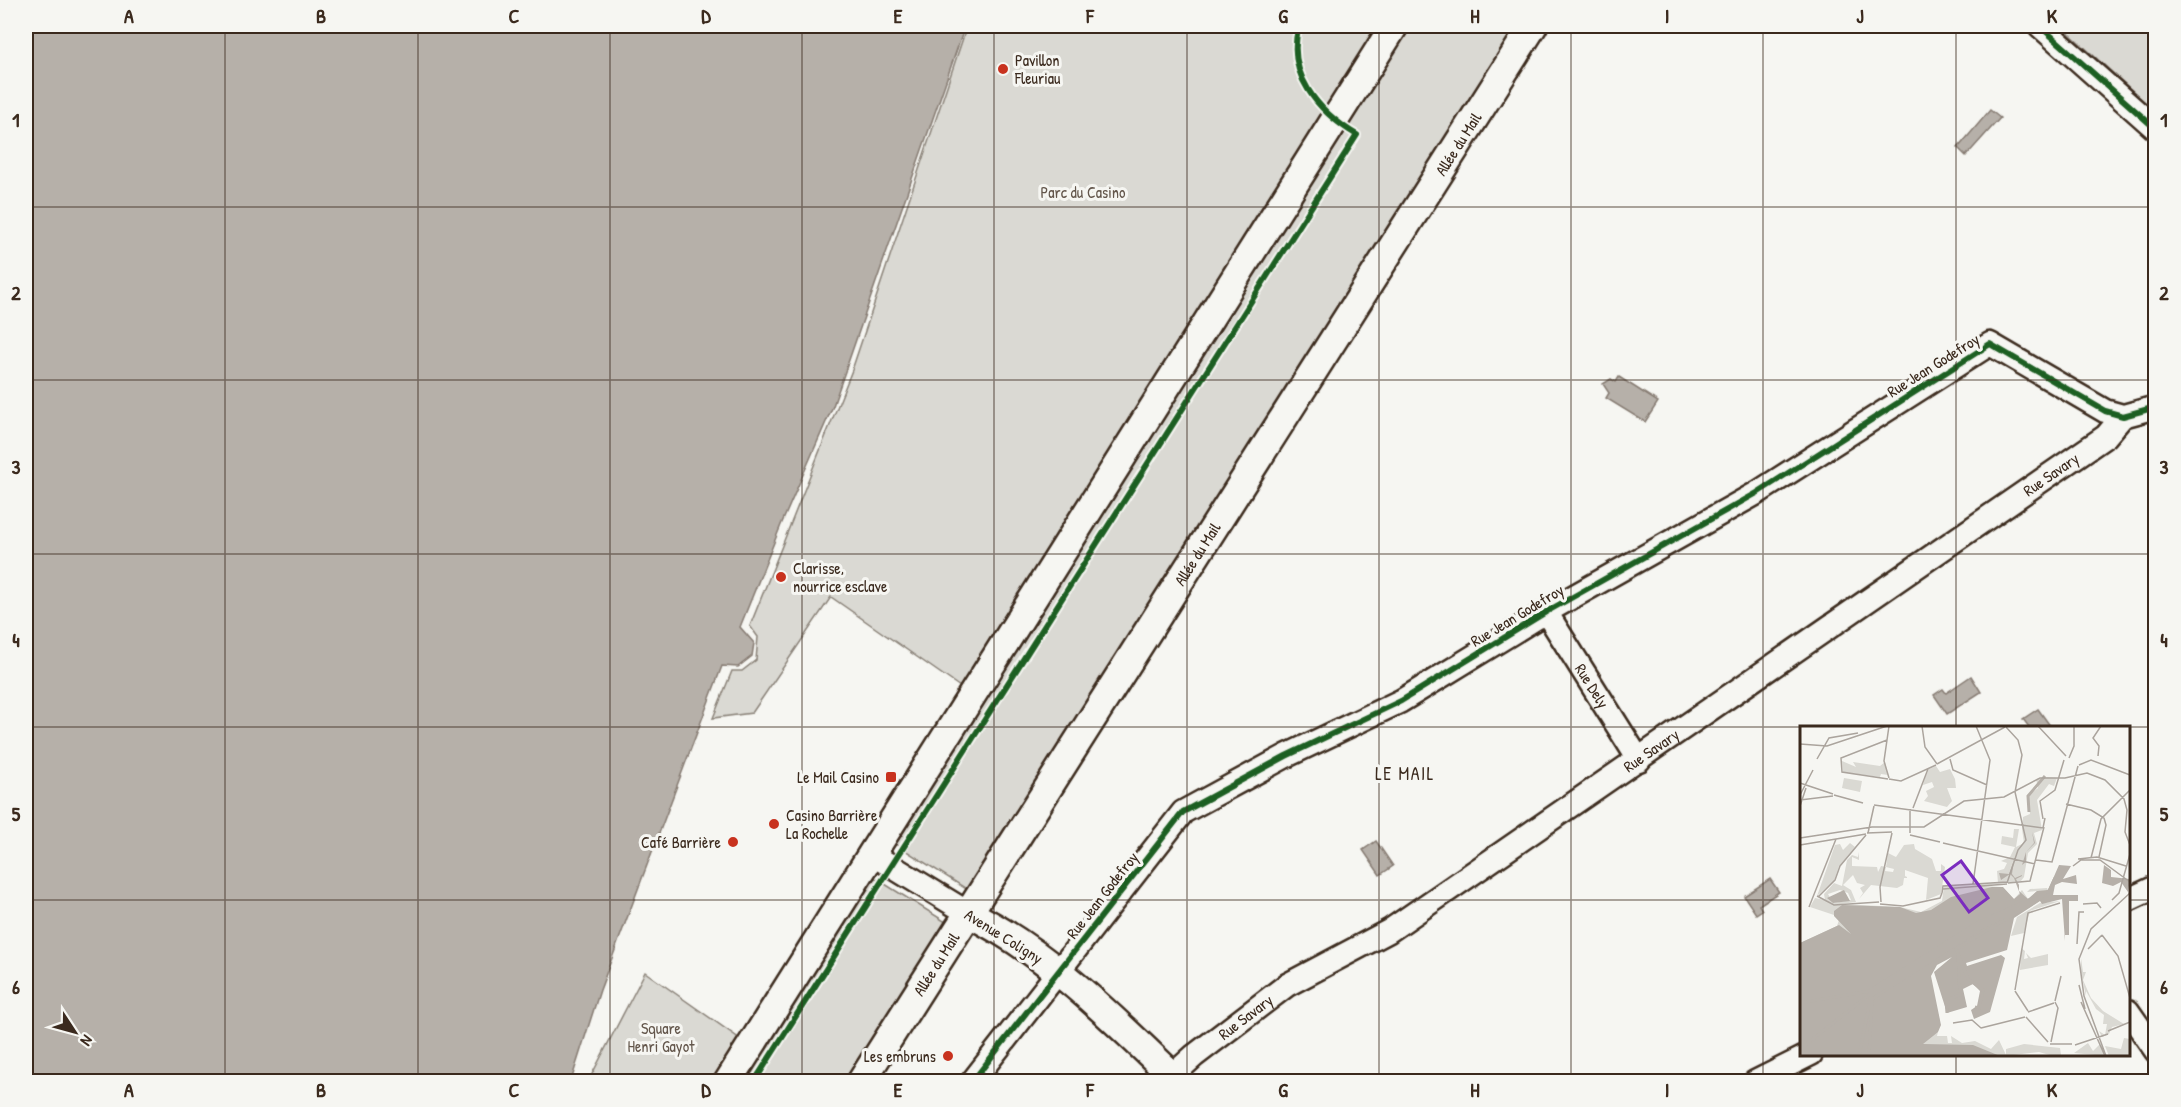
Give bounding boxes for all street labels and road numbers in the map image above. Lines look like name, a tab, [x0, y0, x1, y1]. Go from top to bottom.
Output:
street label: Allée du Mail	[1430, 107, 1487, 180]
street label: Rue Jean Godefroy	[1883, 328, 1984, 402]
street label: Rue Savary	[2019, 447, 2083, 501]
street label: Allée du Mail	[1169, 517, 1226, 590]
street label: Rue Jean Godefroy	[1466, 578, 1568, 651]
street label: Rue Dely	[1570, 659, 1615, 712]
street label: Rue Savary	[1619, 723, 1683, 777]
street label: Rue Jean Godefroy	[1061, 847, 1143, 943]
street label: Avenue Coligny	[961, 903, 1048, 969]
street label: Allée du Mail	[908, 927, 965, 1000]
street label: Rue Savary	[1214, 989, 1277, 1045]

